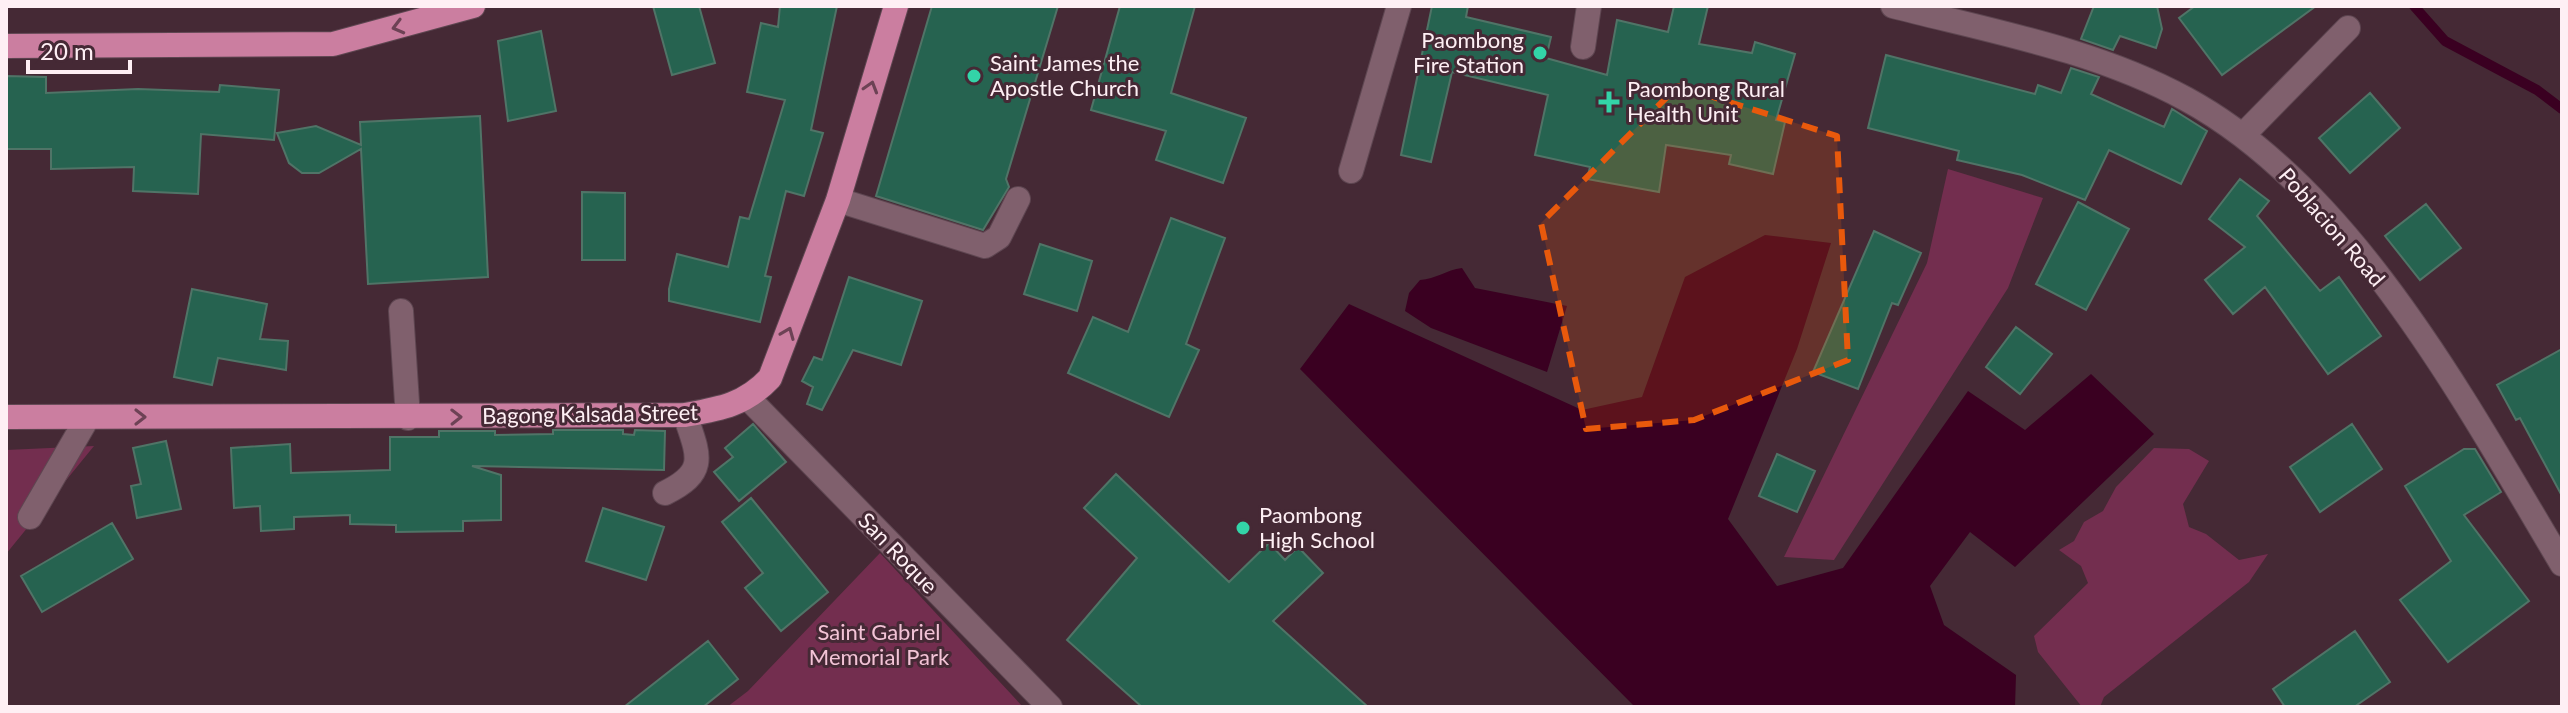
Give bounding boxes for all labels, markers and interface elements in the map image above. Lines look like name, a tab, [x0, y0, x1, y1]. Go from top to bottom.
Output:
one-way arrow	[391, 17, 405, 34]
scale bar	[28, 24, 130, 74]
place label: Paombong Fire Station	[1413, 26, 1524, 78]
text: 20 m	[40, 36, 94, 65]
marker: Paombong Fire Station	[1531, 44, 1549, 62]
place label: Saint James the Apostle Church	[990, 49, 1139, 101]
marker: Saint James the Apostle Church	[965, 67, 983, 85]
place label: Paombong Rural Health Unit	[1627, 75, 1785, 127]
one-way arrow	[862, 81, 878, 95]
marker: Paombong Rural Health Unit	[1598, 91, 1620, 113]
street label: Poblacion Road	[2273, 162, 2391, 292]
one-way arrow	[778, 327, 795, 341]
street label: Bagong Kalsada Street	[482, 398, 698, 429]
one-way arrow	[134, 408, 147, 426]
one-way arrow	[450, 409, 463, 426]
place label: Paombong High School	[1259, 501, 1375, 553]
street label: San Roque	[853, 506, 944, 599]
marker: Paombong High School	[1234, 519, 1252, 537]
park label: Saint Gabriel Memorial Park	[809, 618, 950, 670]

